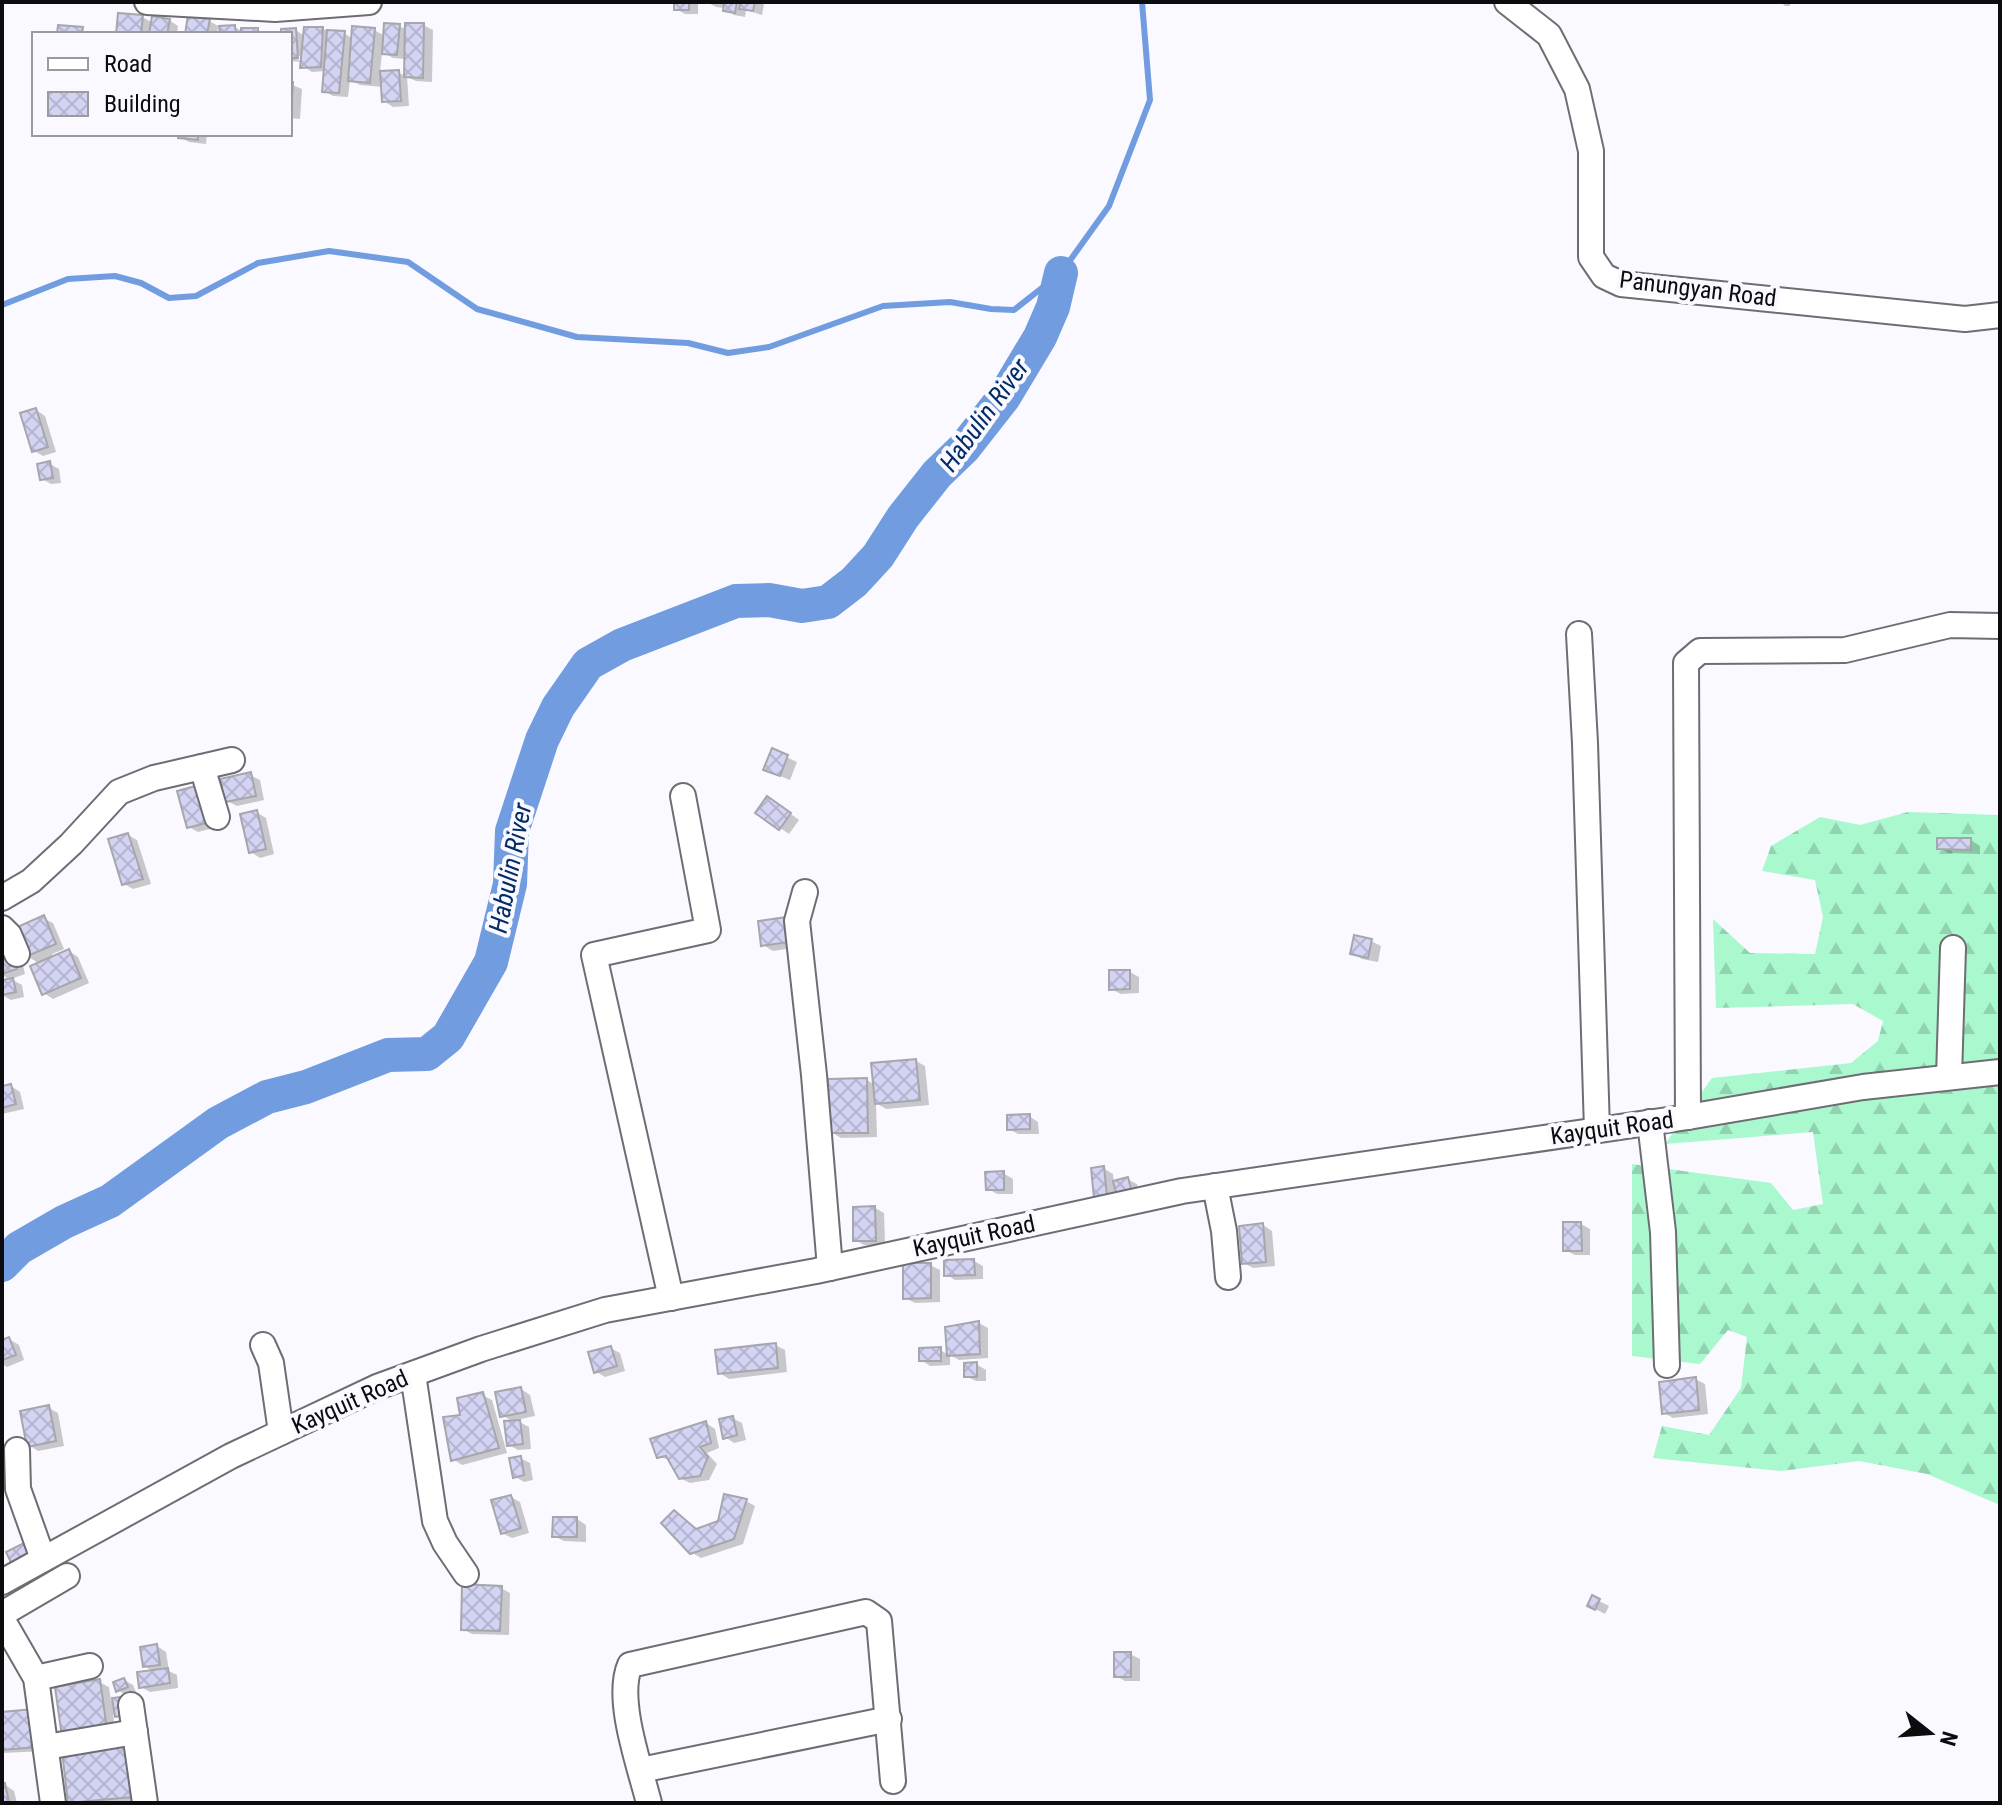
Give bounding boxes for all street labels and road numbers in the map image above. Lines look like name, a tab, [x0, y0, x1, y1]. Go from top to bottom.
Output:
street label: Panungyan Road	[1618, 265, 1778, 313]
street label: Kayquit Road	[1549, 1105, 1675, 1151]
street label: Kayquit Road	[910, 1209, 1038, 1263]
street label: Kayquit Road	[288, 1364, 412, 1440]

